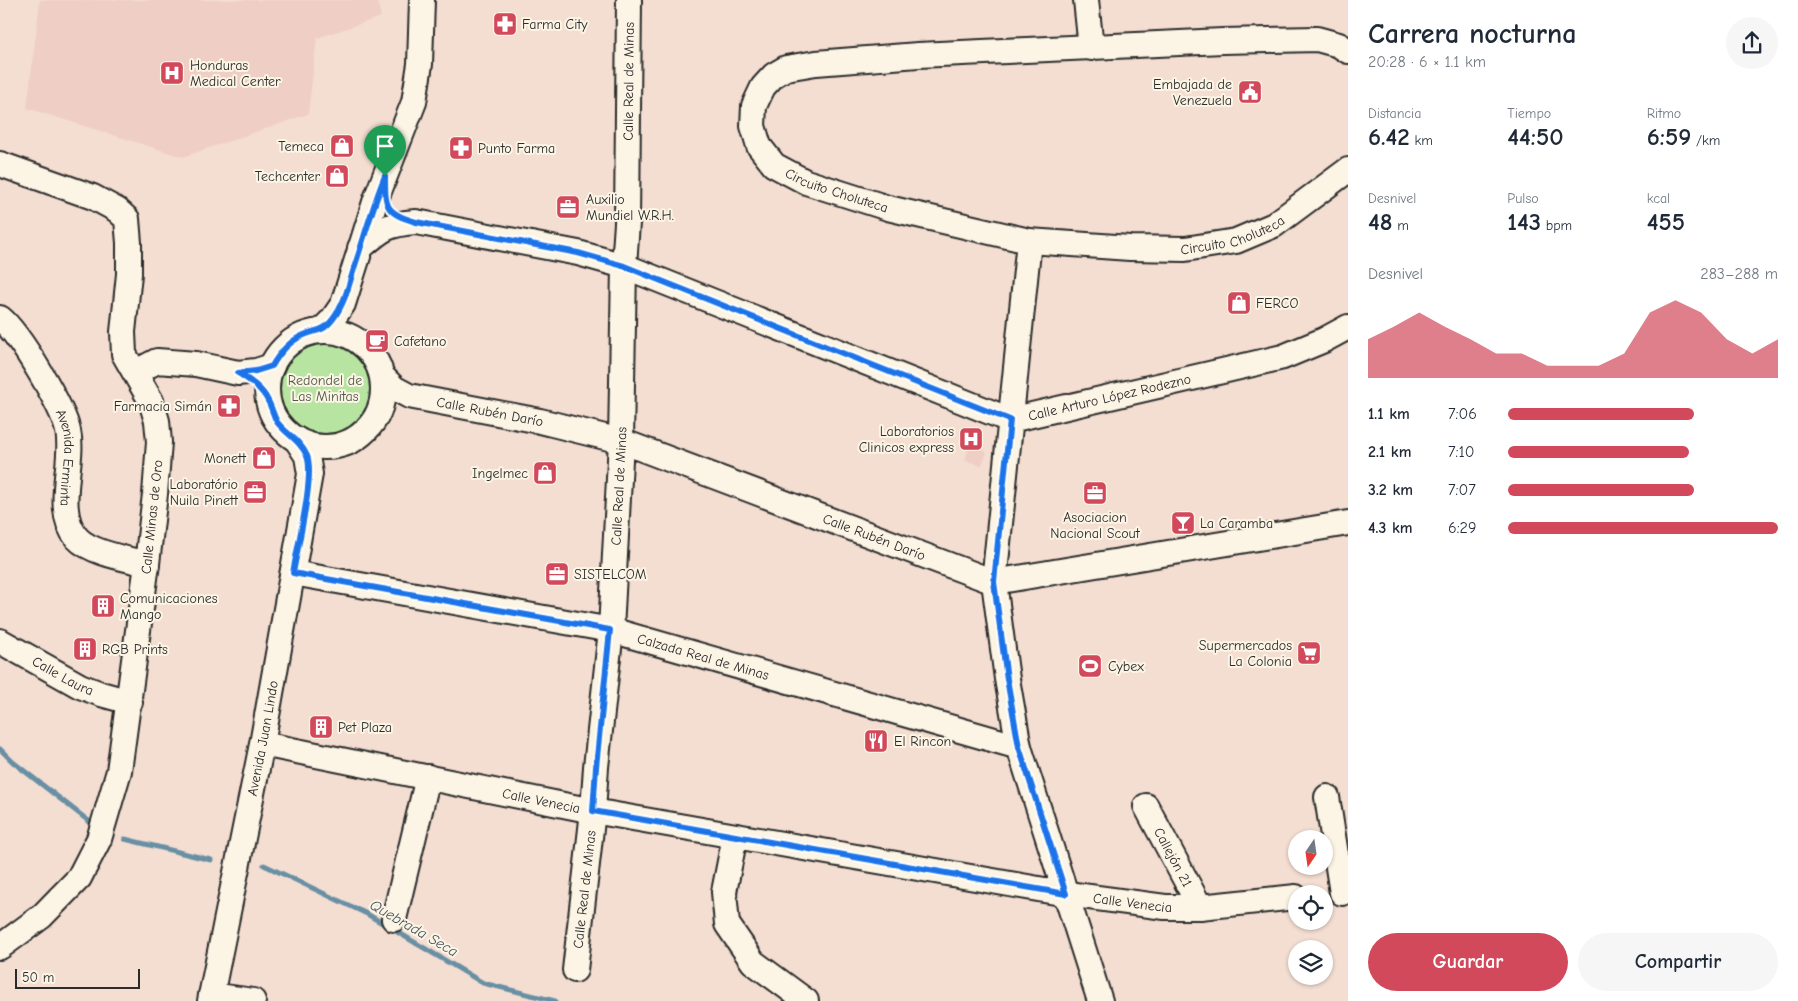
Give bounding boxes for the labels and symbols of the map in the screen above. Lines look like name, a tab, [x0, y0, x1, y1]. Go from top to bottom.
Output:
pharmacy icon: Farma City	[492, 11, 518, 37]
place label: Farma City	[522, 16, 588, 33]
street label: Calle Real de Minas	[619, 22, 637, 141]
place label: Honduras Medical Center	[190, 57, 281, 90]
hospital icon: Honduras Medical Center	[159, 60, 185, 86]
place label: Embajada de Venezuela	[1153, 76, 1232, 109]
public building icon: Embajada de Venezuela	[1237, 79, 1263, 105]
pin	[364, 125, 406, 176]
shop icon: Temeca	[329, 133, 355, 159]
pharmacy icon: Punto Farma	[448, 135, 474, 161]
place label: Temeca	[278, 138, 324, 155]
place label: Punto Farma	[478, 140, 555, 157]
shop icon: Techcenter	[324, 163, 350, 189]
street label: Circuito Choluteca	[782, 164, 890, 216]
place label: Techcenter	[255, 168, 320, 185]
place label: Auxilio Mundiel W.R.H.	[586, 191, 674, 224]
office icon: Auxilio Mundiel W.R.H.	[555, 194, 581, 220]
street label: Circuito Choluteca	[1180, 212, 1288, 258]
shop icon: FERCO	[1226, 290, 1252, 316]
place label: FERCO	[1256, 295, 1298, 312]
cafe icon: Cafetano	[364, 328, 390, 354]
place label: Cafetano	[394, 333, 446, 350]
street label: Calle Arturo López Rodezno	[1026, 370, 1193, 424]
park label: Redondel de Las Minitas	[288, 372, 362, 405]
pharmacy icon: Farmacia Simán	[216, 393, 242, 419]
street label: Calle Rubén Darío	[435, 393, 545, 430]
place label: Farmacia Simán	[114, 398, 212, 415]
street label: Avenida Erminta	[52, 406, 78, 506]
place label: Laboratorios Clinicos express	[859, 423, 954, 456]
hospital icon: Laboratorios Clinicos express	[958, 426, 984, 452]
street label: Calle Real de Minas	[607, 427, 630, 546]
shop icon: Monett	[251, 445, 277, 471]
place label: Monett	[204, 450, 247, 467]
street label: Calle Minas de Oro	[138, 459, 166, 575]
shop icon: Ingelmec	[532, 460, 558, 486]
place label: Ingelmec	[472, 465, 528, 482]
place label: Laboratório Nuila Pinett	[169, 476, 239, 509]
office icon: Laboratório Nuila Pinett	[242, 479, 268, 505]
office icon: Asociacion Nacional Scout	[1082, 480, 1108, 506]
place label: Asociacion Nacional Scout	[1050, 509, 1141, 542]
street label: Calle Rubén Darío	[820, 510, 928, 564]
bar icon: La Caramba	[1170, 510, 1196, 536]
place label: La Caramba	[1200, 515, 1273, 532]
office icon: SISTELCOM	[544, 561, 570, 587]
place label: SISTELCOM	[574, 566, 647, 583]
place label: Comunicaciones Mango	[120, 590, 218, 623]
building icon: Comunicaciones Mango	[90, 593, 116, 619]
street label: Calzada Real de Minas	[635, 629, 771, 683]
building icon: RGB Prints	[72, 636, 98, 662]
place label: Supermercados La Colonia	[1199, 637, 1292, 670]
supermarket icon: Supermercados La Colonia	[1296, 640, 1322, 666]
place label: RGB Prints	[102, 641, 168, 658]
street label: Calle Laura	[29, 652, 96, 699]
sports icon: Cybex	[1077, 653, 1103, 679]
place label: Cybex	[1108, 658, 1144, 675]
street label: Avenida Juan Lindo	[243, 679, 282, 797]
building icon: Pet Plaza	[308, 714, 334, 740]
place label: Pet Plaza	[338, 719, 392, 736]
restaurant icon: El Rincon	[863, 728, 889, 754]
place label: El Rincon	[894, 733, 951, 750]
street label: Calle Venecia	[501, 784, 582, 817]
street label: Callejón 21	[1151, 824, 1196, 890]
street label: Calle Real de Minas	[569, 829, 599, 949]
north arrow	[1288, 830, 1332, 875]
street label: Calle Venecia	[1092, 889, 1172, 916]
water label: Quebrada Seca	[367, 896, 462, 961]
scale bar	[15, 966, 140, 989]

